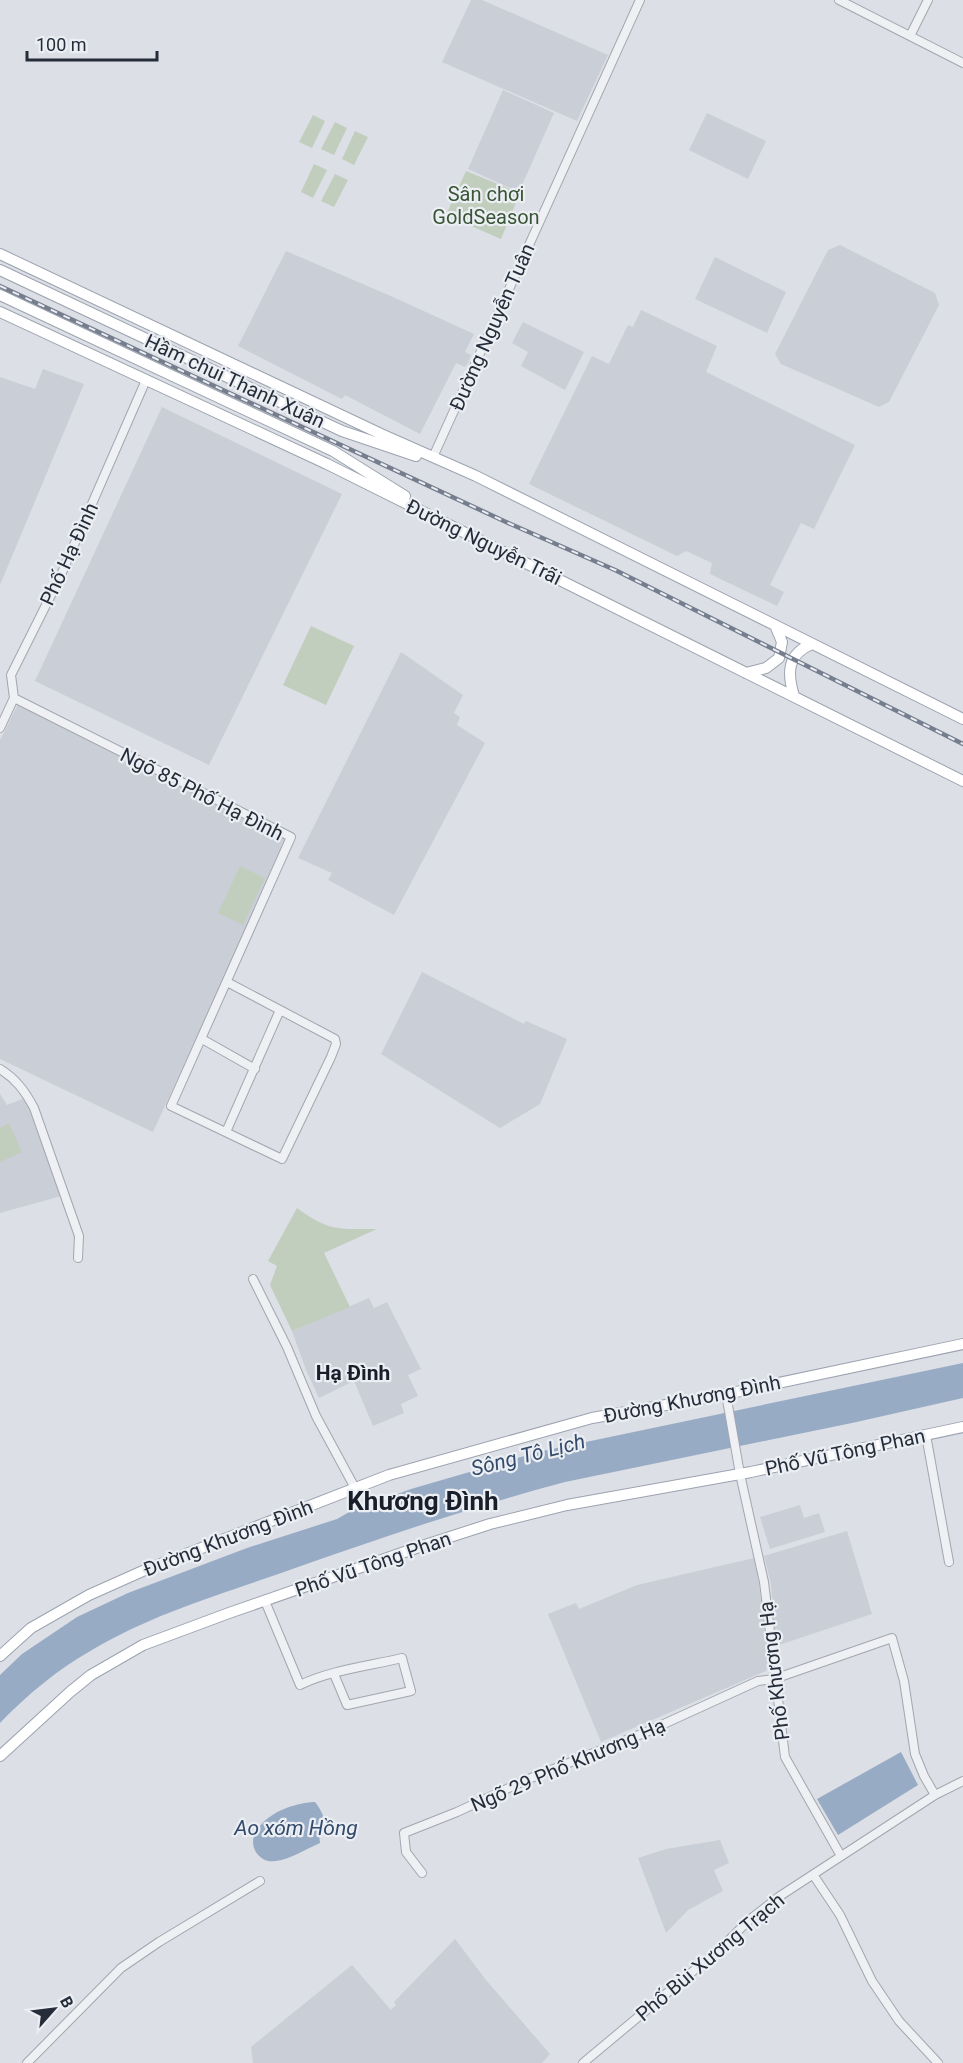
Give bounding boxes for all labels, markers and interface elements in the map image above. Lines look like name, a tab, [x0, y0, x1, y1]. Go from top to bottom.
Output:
scale bar	[27, 24, 158, 62]
text: 100 m	[36, 34, 87, 55]
park label: Sân chơi GoldSeason	[432, 182, 540, 229]
street label: Đường Nguyễn Tuân	[444, 240, 540, 414]
street label: Hầm chui Thanh Xuân	[141, 329, 329, 433]
street label: Đường Nguyễn Trãi	[402, 494, 566, 590]
street label: Phố Hạ Đình	[35, 499, 103, 609]
street label: Ngõ 85 Phố Hạ Đình	[116, 742, 288, 846]
district label: Hạ Đình	[316, 1361, 390, 1385]
street label: Đường Khương Đình	[602, 1370, 782, 1428]
street label: Phố Vũ Tông Phan	[763, 1423, 927, 1481]
water label: Sông Tô Lịch	[468, 1429, 588, 1481]
district label: Khương Đình	[347, 1486, 499, 1516]
street label: Đường Khương Đình	[140, 1495, 316, 1581]
street label: Phố Vũ Tông Phan	[292, 1526, 454, 1602]
street label: Phố Khương Hạ	[754, 1600, 794, 1742]
street label: Ngõ 29 Phố Khương Hạ	[467, 1713, 669, 1817]
water label: Ao xóm Hồng	[233, 1816, 358, 1840]
street label: Phố Bùi Xương Trạch	[631, 1888, 789, 2026]
north arrow	[24, 1979, 84, 2039]
text: B	[56, 1993, 78, 2011]

